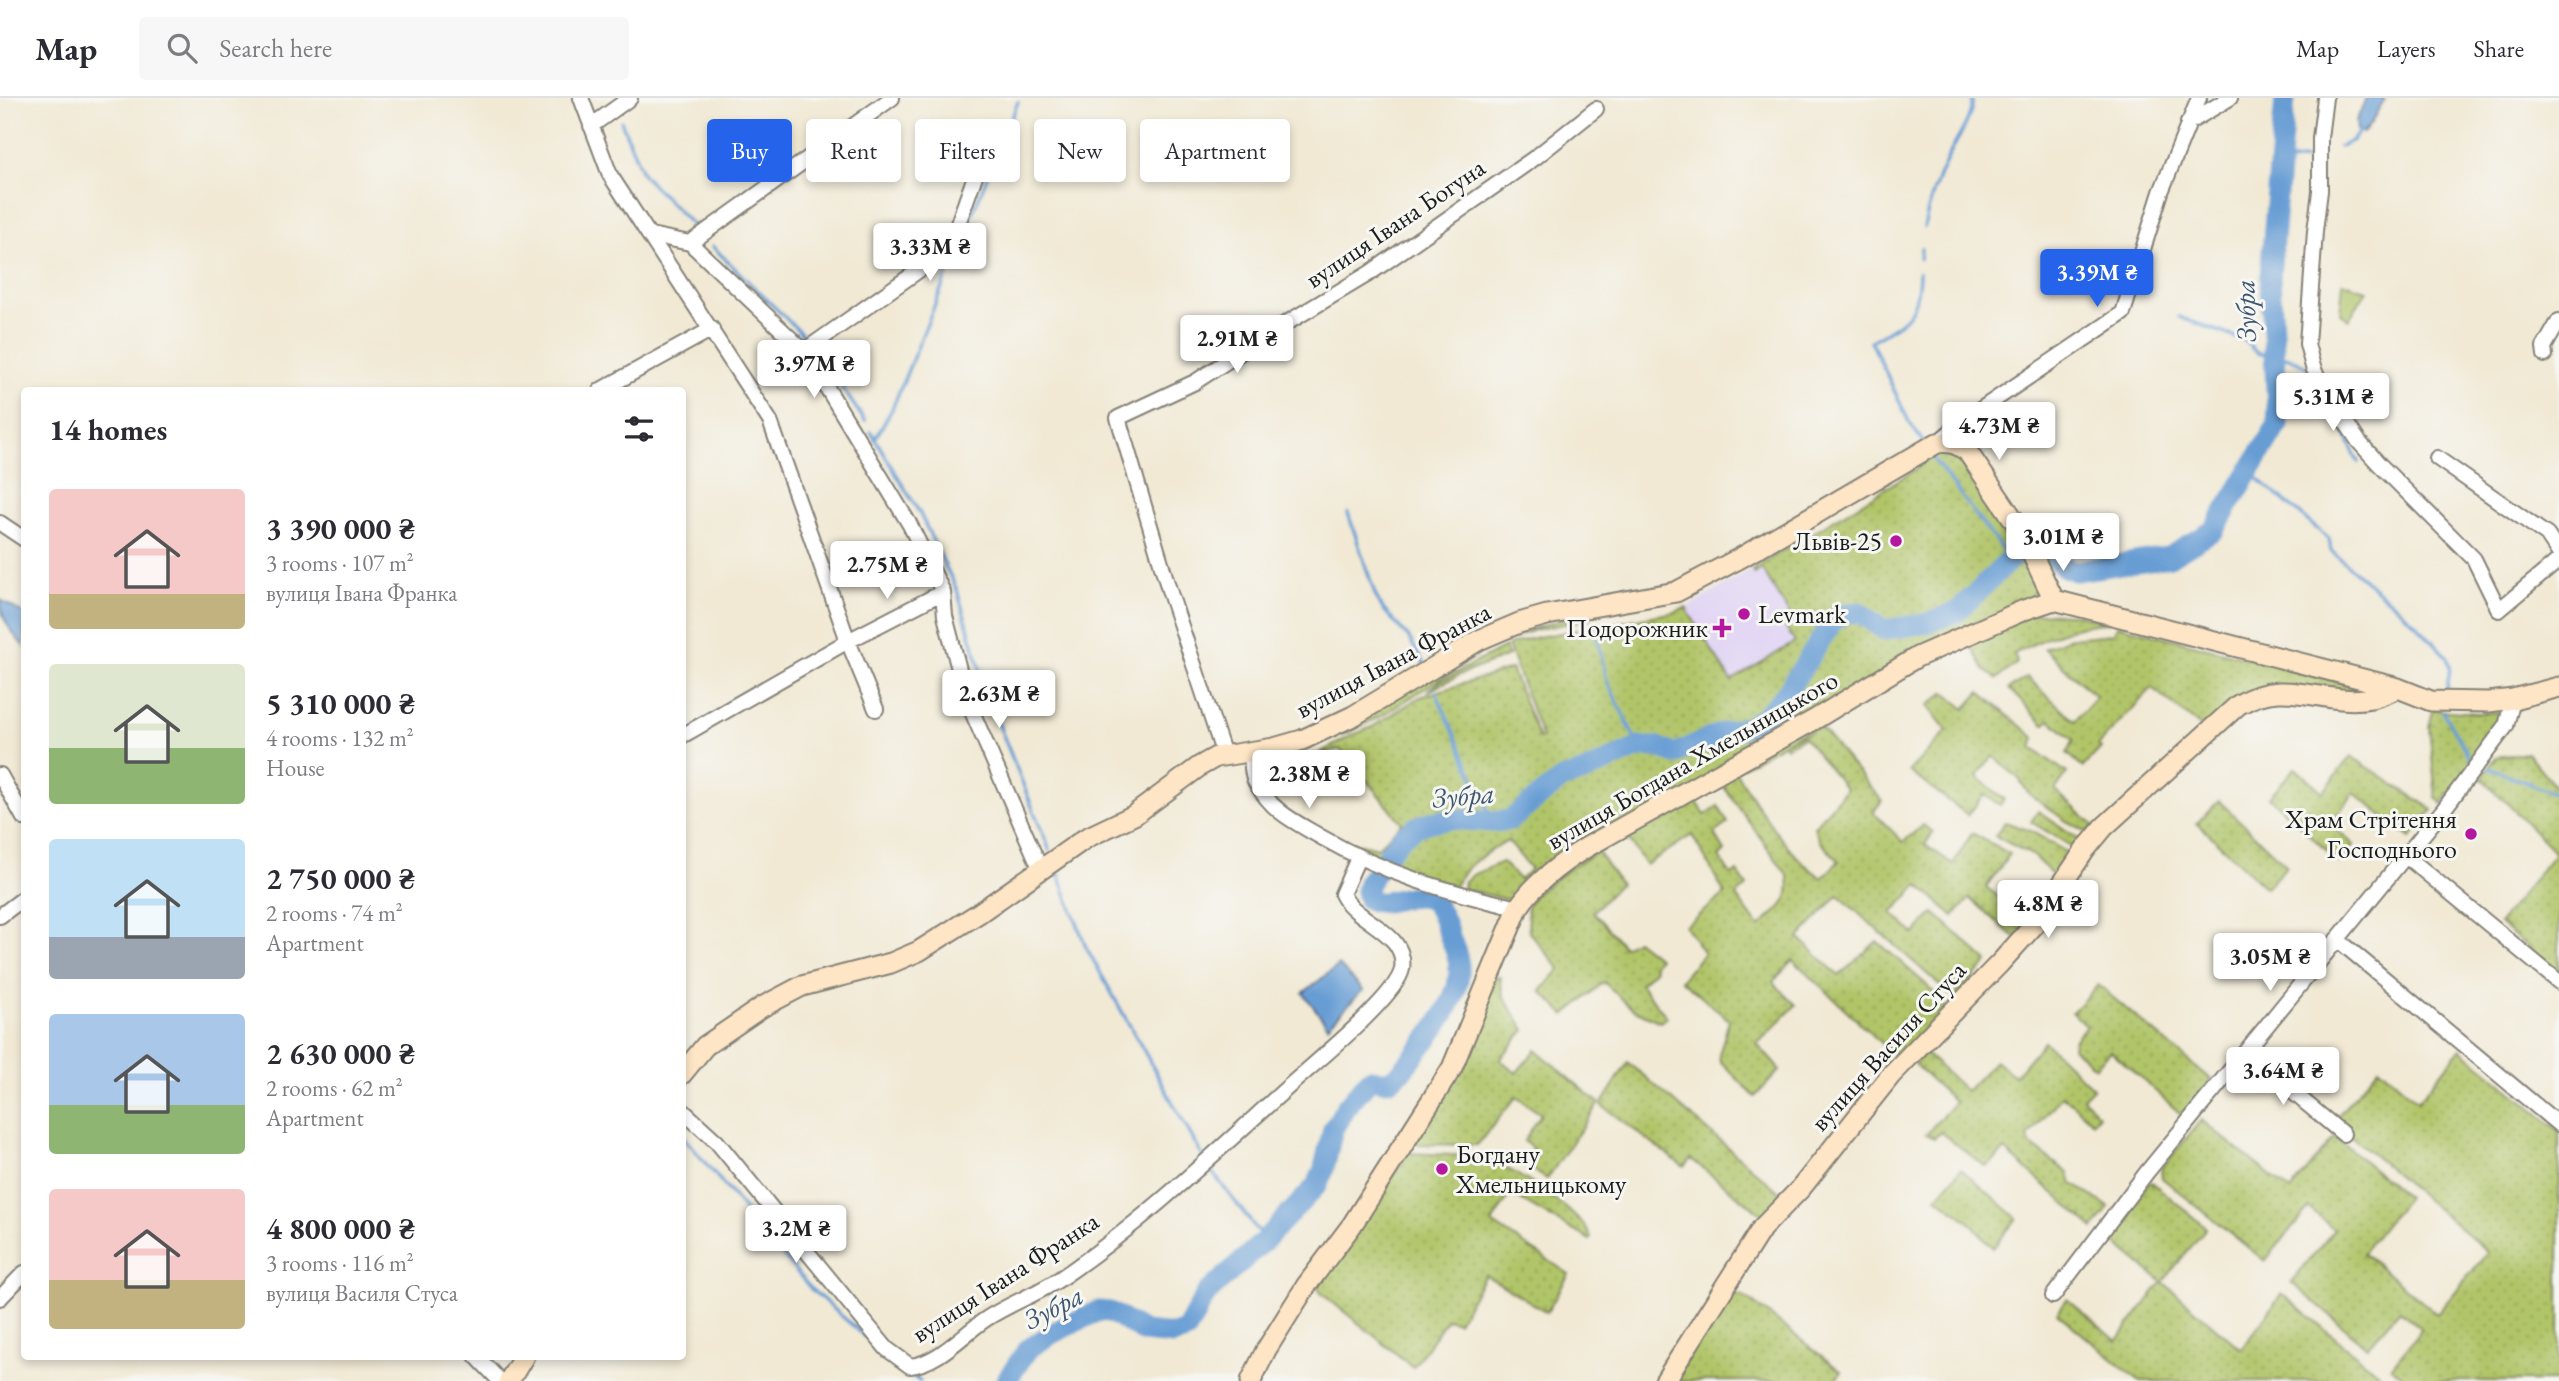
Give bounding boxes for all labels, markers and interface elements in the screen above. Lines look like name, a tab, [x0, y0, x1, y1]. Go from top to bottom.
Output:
search box	[139, 17, 629, 80]
text: Map	[35, 27, 97, 70]
icon: search	[163, 29, 201, 67]
text: Search here	[219, 31, 332, 65]
text: Map	[2296, 33, 2339, 64]
text: Layers	[2377, 33, 2436, 64]
text: Share	[2474, 33, 2524, 64]
chip: Buy	[707, 119, 792, 182]
chip: Rent	[806, 119, 901, 182]
chip: Filters	[915, 119, 1020, 182]
chip: New	[1034, 119, 1126, 182]
chip: Apartment	[1140, 119, 1290, 182]
street label: вулиця Івана Богуна	[1299, 150, 1492, 296]
pin: 3.33M ₴	[865, 223, 995, 283]
text: 3.33M ₴	[889, 231, 971, 261]
pin: 3.39M ₴	[2032, 250, 2162, 309]
text: 3.39M ₴	[2056, 257, 2138, 287]
water label: Зубра	[2226, 279, 2264, 343]
pin: 2.91M ₴	[1172, 316, 1302, 375]
text: 2.91M ₴	[1196, 323, 1278, 353]
pin: 3.97M ₴	[749, 341, 879, 400]
text: 3.97M ₴	[773, 348, 855, 378]
pin: 5.31M ₴	[2268, 374, 2398, 433]
text: 5.31M ₴	[2292, 381, 2374, 411]
pin: 4.73M ₴	[1934, 402, 2064, 462]
text: 14 homes	[49, 410, 167, 449]
icon: filters	[620, 410, 658, 448]
text: 4.73M ₴	[1958, 410, 2040, 440]
text: 3 390 000 ₴	[266, 509, 415, 548]
pin: 3.01M ₴	[1998, 514, 2128, 573]
icon: home	[105, 517, 189, 601]
text: 3.01M ₴	[2022, 521, 2104, 551]
place label: Львів-25	[1793, 524, 1882, 558]
marker: Львів-25	[1888, 533, 1904, 549]
pin: 2.75M ₴	[822, 542, 952, 601]
text: 3 rooms · 107 m²	[266, 548, 414, 578]
text: 2.75M ₴	[846, 549, 928, 579]
text: вулиця Івана Франка	[266, 578, 457, 608]
street label: вулиця Івана Франка	[1290, 594, 1497, 726]
place label: Levmark	[1758, 597, 1847, 631]
marker: Levmark	[1736, 606, 1752, 622]
place label: Подорожник	[1566, 611, 1709, 645]
marker: Подорожник	[1714, 620, 1730, 636]
street label: вулиця Богдана Хмельницького	[1540, 663, 1844, 857]
pin: 2.63M ₴	[934, 670, 1064, 730]
text: 2.63M ₴	[958, 678, 1040, 708]
text: 5 310 000 ₴	[266, 684, 415, 723]
icon: home	[105, 692, 189, 776]
text: 4 rooms · 132 m²	[266, 723, 414, 753]
pin: 2.38M ₴	[1244, 750, 1374, 810]
text: House	[266, 753, 325, 783]
text: 2.38M ₴	[1268, 758, 1350, 788]
water label: Зубра	[1430, 774, 1496, 816]
place label: Храм Стрітення Господнього	[2284, 802, 2457, 866]
marker: Храм Стрітення Господнього	[2463, 826, 2479, 842]
text: 2 750 000 ₴	[266, 859, 415, 898]
icon: home	[105, 867, 189, 951]
pin: 4.8M ₴	[1991, 880, 2105, 940]
text: 4.8M ₴	[2013, 888, 2083, 918]
text: 2 rooms · 74 m²	[266, 898, 403, 928]
text: Apartment	[266, 928, 364, 958]
pin: 3.05M ₴	[2205, 934, 2335, 993]
text: 3.05M ₴	[2229, 941, 2311, 971]
street label: вулиця Василя Стуса	[1803, 953, 1974, 1138]
text: 2 630 000 ₴	[266, 1034, 415, 1073]
icon: home	[105, 1042, 189, 1126]
pin: 3.64M ₴	[2218, 1048, 2348, 1107]
text: 3.64M ₴	[2242, 1055, 2324, 1085]
text: 2 rooms · 62 m²	[266, 1073, 403, 1103]
text: Apartment	[266, 1103, 364, 1133]
place label: Богдану Хмельницькому	[1455, 1137, 1627, 1201]
marker: Богдану Хмельницькому	[1434, 1161, 1450, 1177]
street label: вулиця Івана Франка	[905, 1204, 1105, 1350]
pin: 3.2M ₴	[739, 1206, 853, 1265]
text: 4 800 000 ₴	[266, 1209, 415, 1248]
text: 3.2M ₴	[761, 1213, 831, 1243]
icon: home	[105, 1217, 189, 1301]
text: 3 rooms · 116 m²	[266, 1248, 414, 1278]
water label: Зубра	[1017, 1277, 1089, 1337]
text: вулиця Василя Стуса	[266, 1278, 458, 1308]

